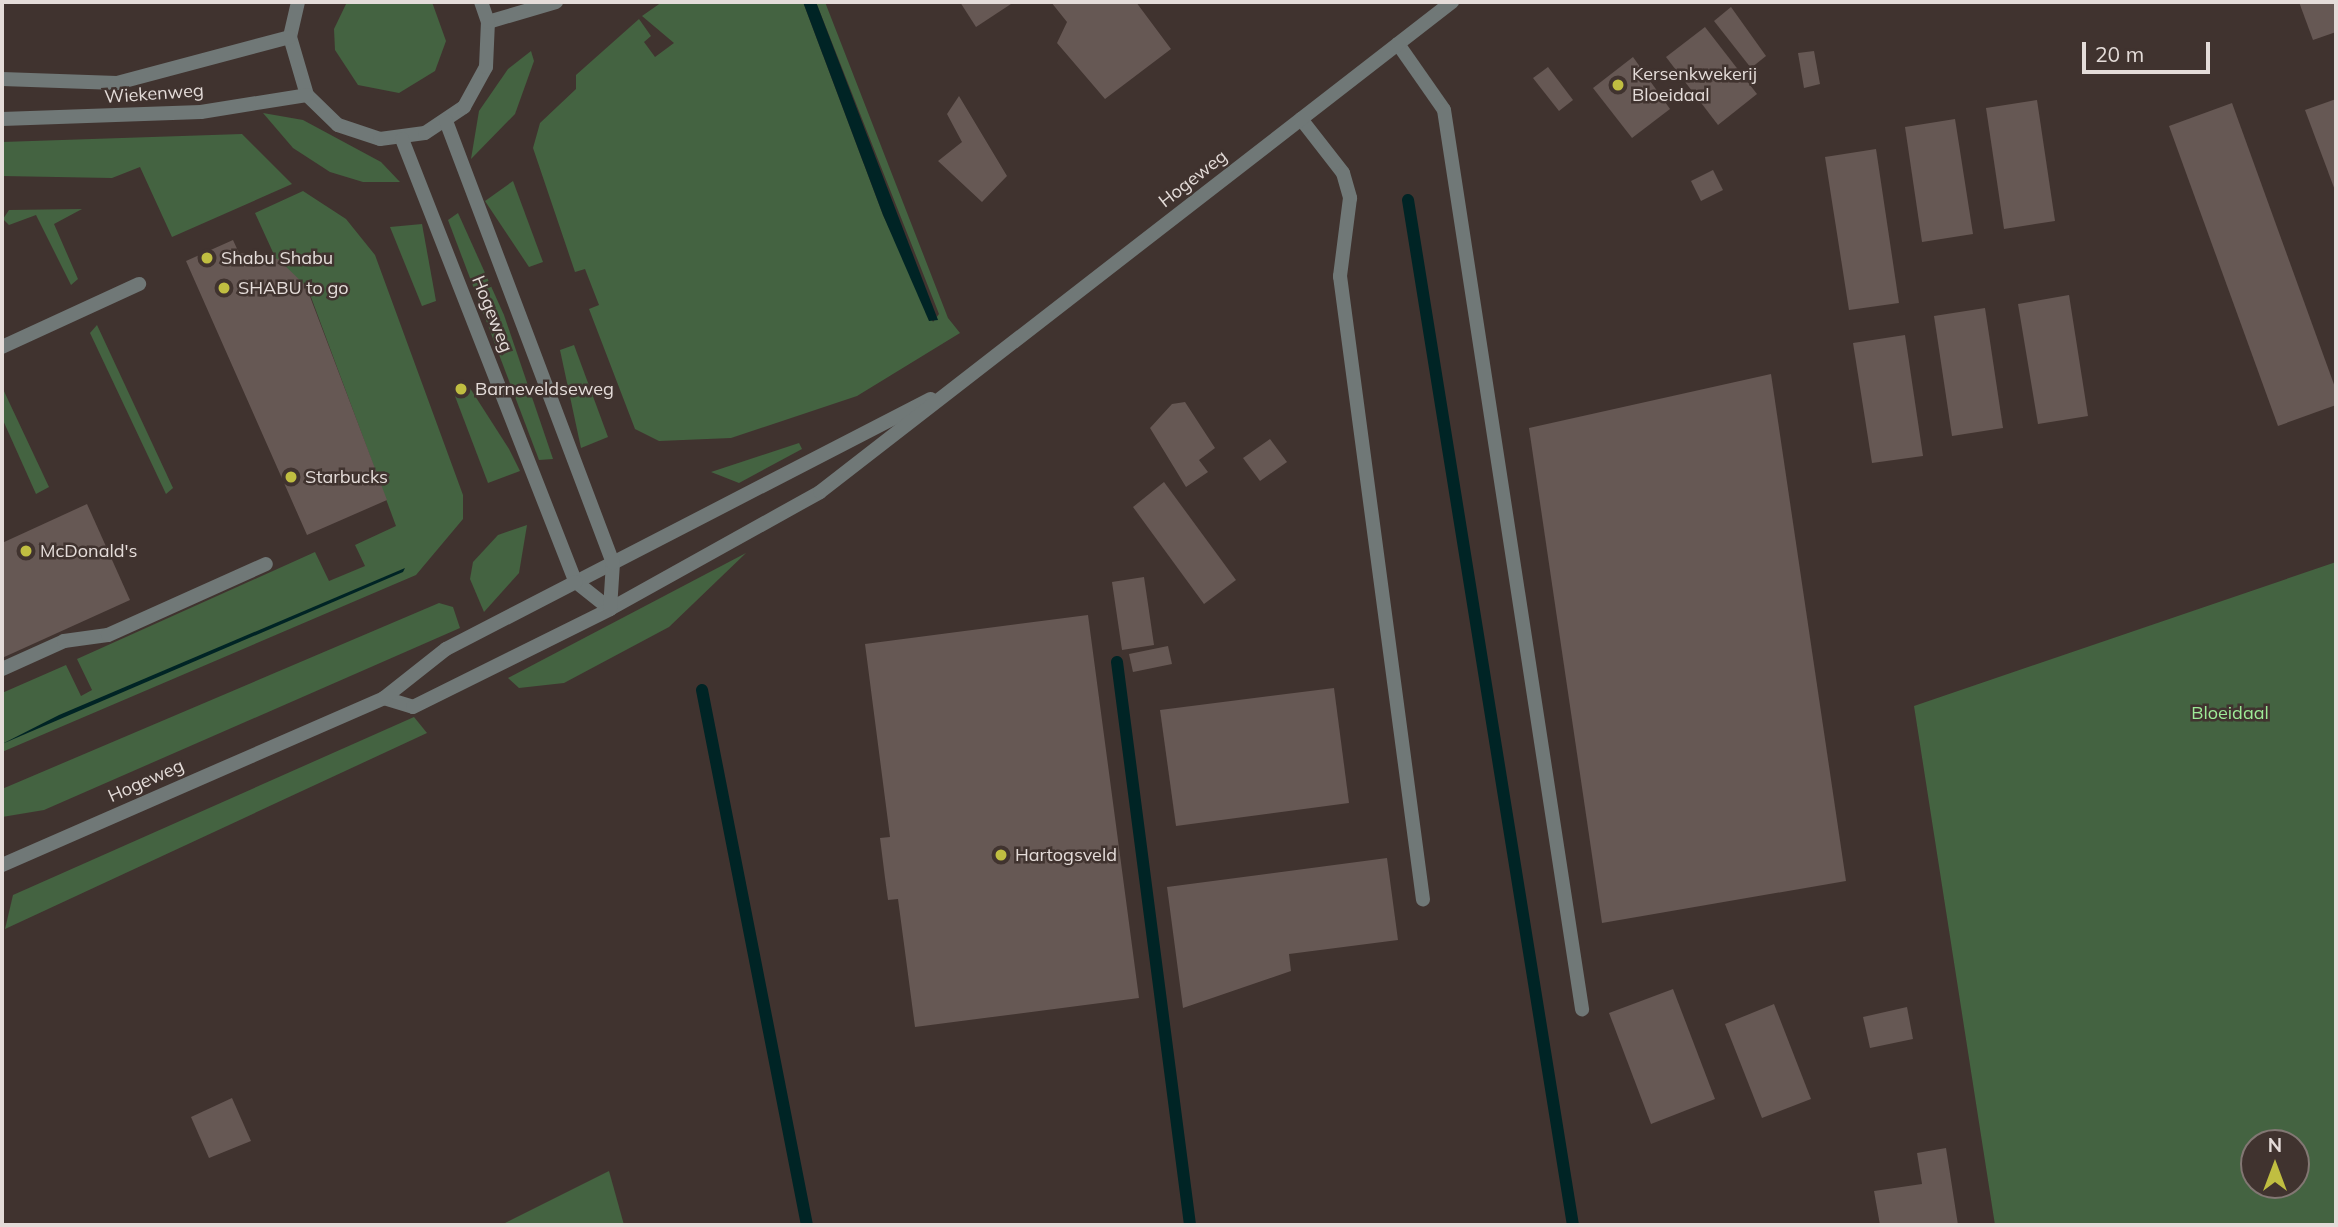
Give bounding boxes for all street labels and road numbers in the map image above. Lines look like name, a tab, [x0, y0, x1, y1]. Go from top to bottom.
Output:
street label: Wiekenweg	[104, 80, 204, 108]
street label: Hogeweg	[1155, 146, 1231, 212]
street label: Hogeweg	[467, 273, 517, 355]
street label: Hogeweg	[105, 755, 187, 807]

